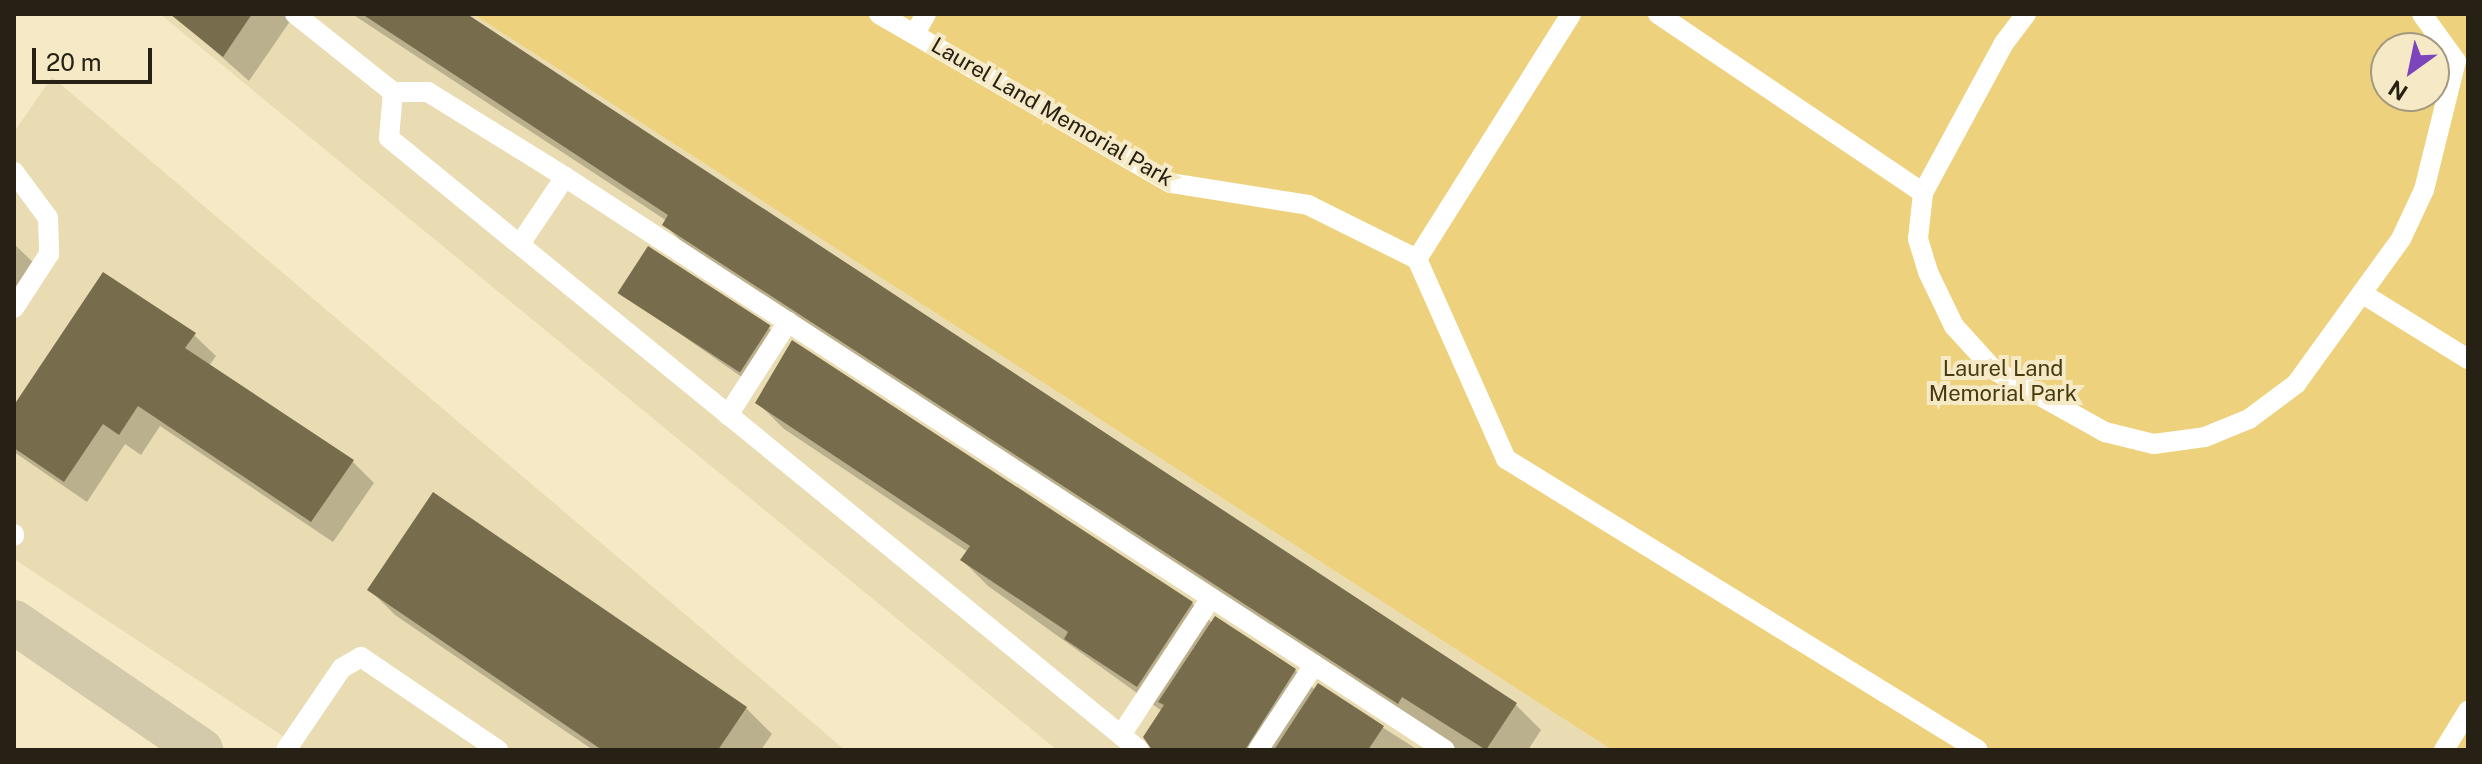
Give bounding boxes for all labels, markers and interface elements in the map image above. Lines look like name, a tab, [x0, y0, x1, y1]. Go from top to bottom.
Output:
scale bar	[36, 32, 156, 82]
street label: Laurel Land Memorial Park	[927, 32, 1177, 192]
north arrow	[2370, 32, 2450, 112]
text: 20 m	[46, 48, 102, 76]
text: N	[2384, 75, 2412, 106]
park label: Laurel Land Memorial Park	[1929, 355, 2077, 406]

